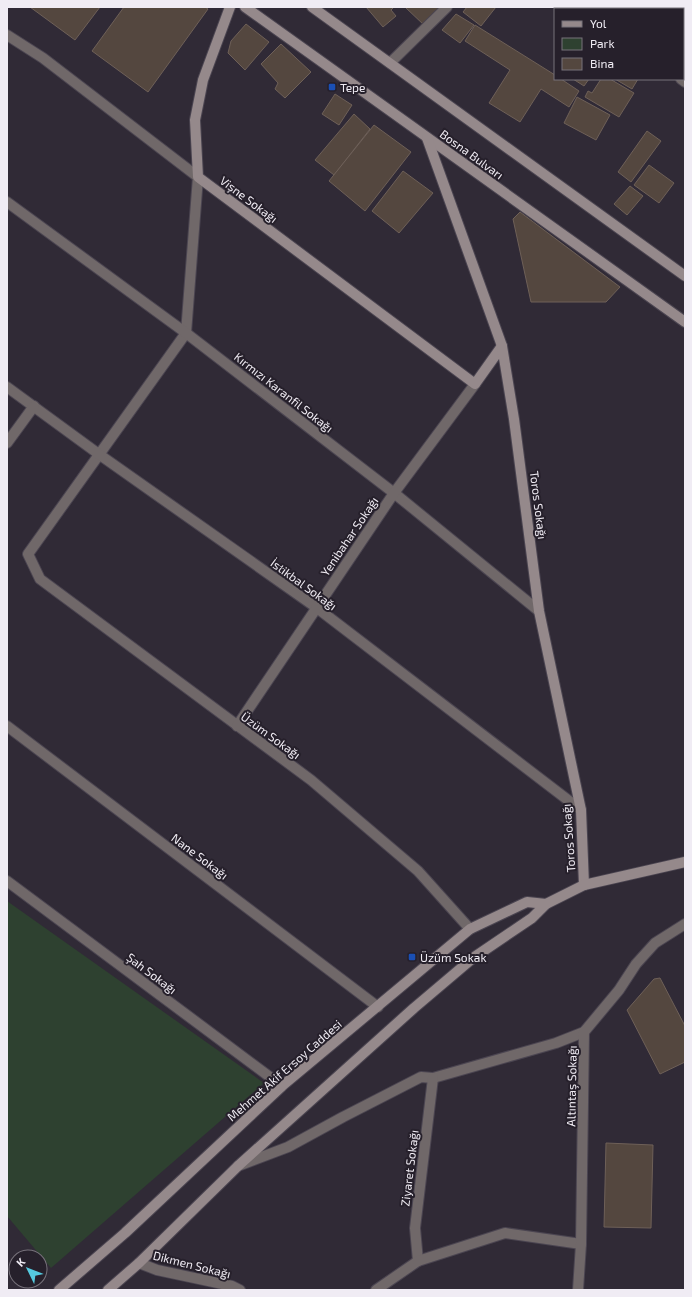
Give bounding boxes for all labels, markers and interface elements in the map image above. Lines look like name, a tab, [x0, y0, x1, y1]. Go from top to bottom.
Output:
legend	[554, 8, 684, 80]
text: Yol	[590, 16, 607, 30]
text: Park	[590, 36, 615, 50]
text: Bina	[590, 56, 614, 70]
place label: Tepe	[340, 80, 365, 94]
marker: Tepe	[327, 82, 337, 92]
street label: Bosna Bulvarı	[438, 126, 506, 182]
street label: Vişne Sokağı	[217, 173, 281, 226]
street label: Kırmızı Karanfil Sokağı	[232, 349, 336, 435]
street label: Toros Sokağı	[528, 470, 550, 540]
street label: Yenibahar Sokağı	[317, 494, 381, 578]
street label: İstikbal Sokağı	[268, 555, 340, 613]
street label: Üzüm Sokağı	[239, 709, 303, 761]
street label: Toros Sokağı	[559, 803, 577, 873]
street label: Nane Sokağı	[169, 830, 231, 882]
street label: Şah Sokağı	[123, 950, 180, 998]
place label: Üzüm Sokak	[420, 950, 487, 964]
marker: Üzüm Sokak	[407, 952, 417, 962]
street label: Mehmet Akif Ersoy Caddesi	[224, 1016, 344, 1124]
street label: Altıntaş Sokağı	[563, 1045, 580, 1127]
street label: Ziyaret Sokağı	[397, 1129, 421, 1207]
street label: Dikmen Sokağı	[152, 1248, 232, 1280]
north arrow	[8, 1249, 48, 1289]
text: K	[13, 1255, 27, 1269]

